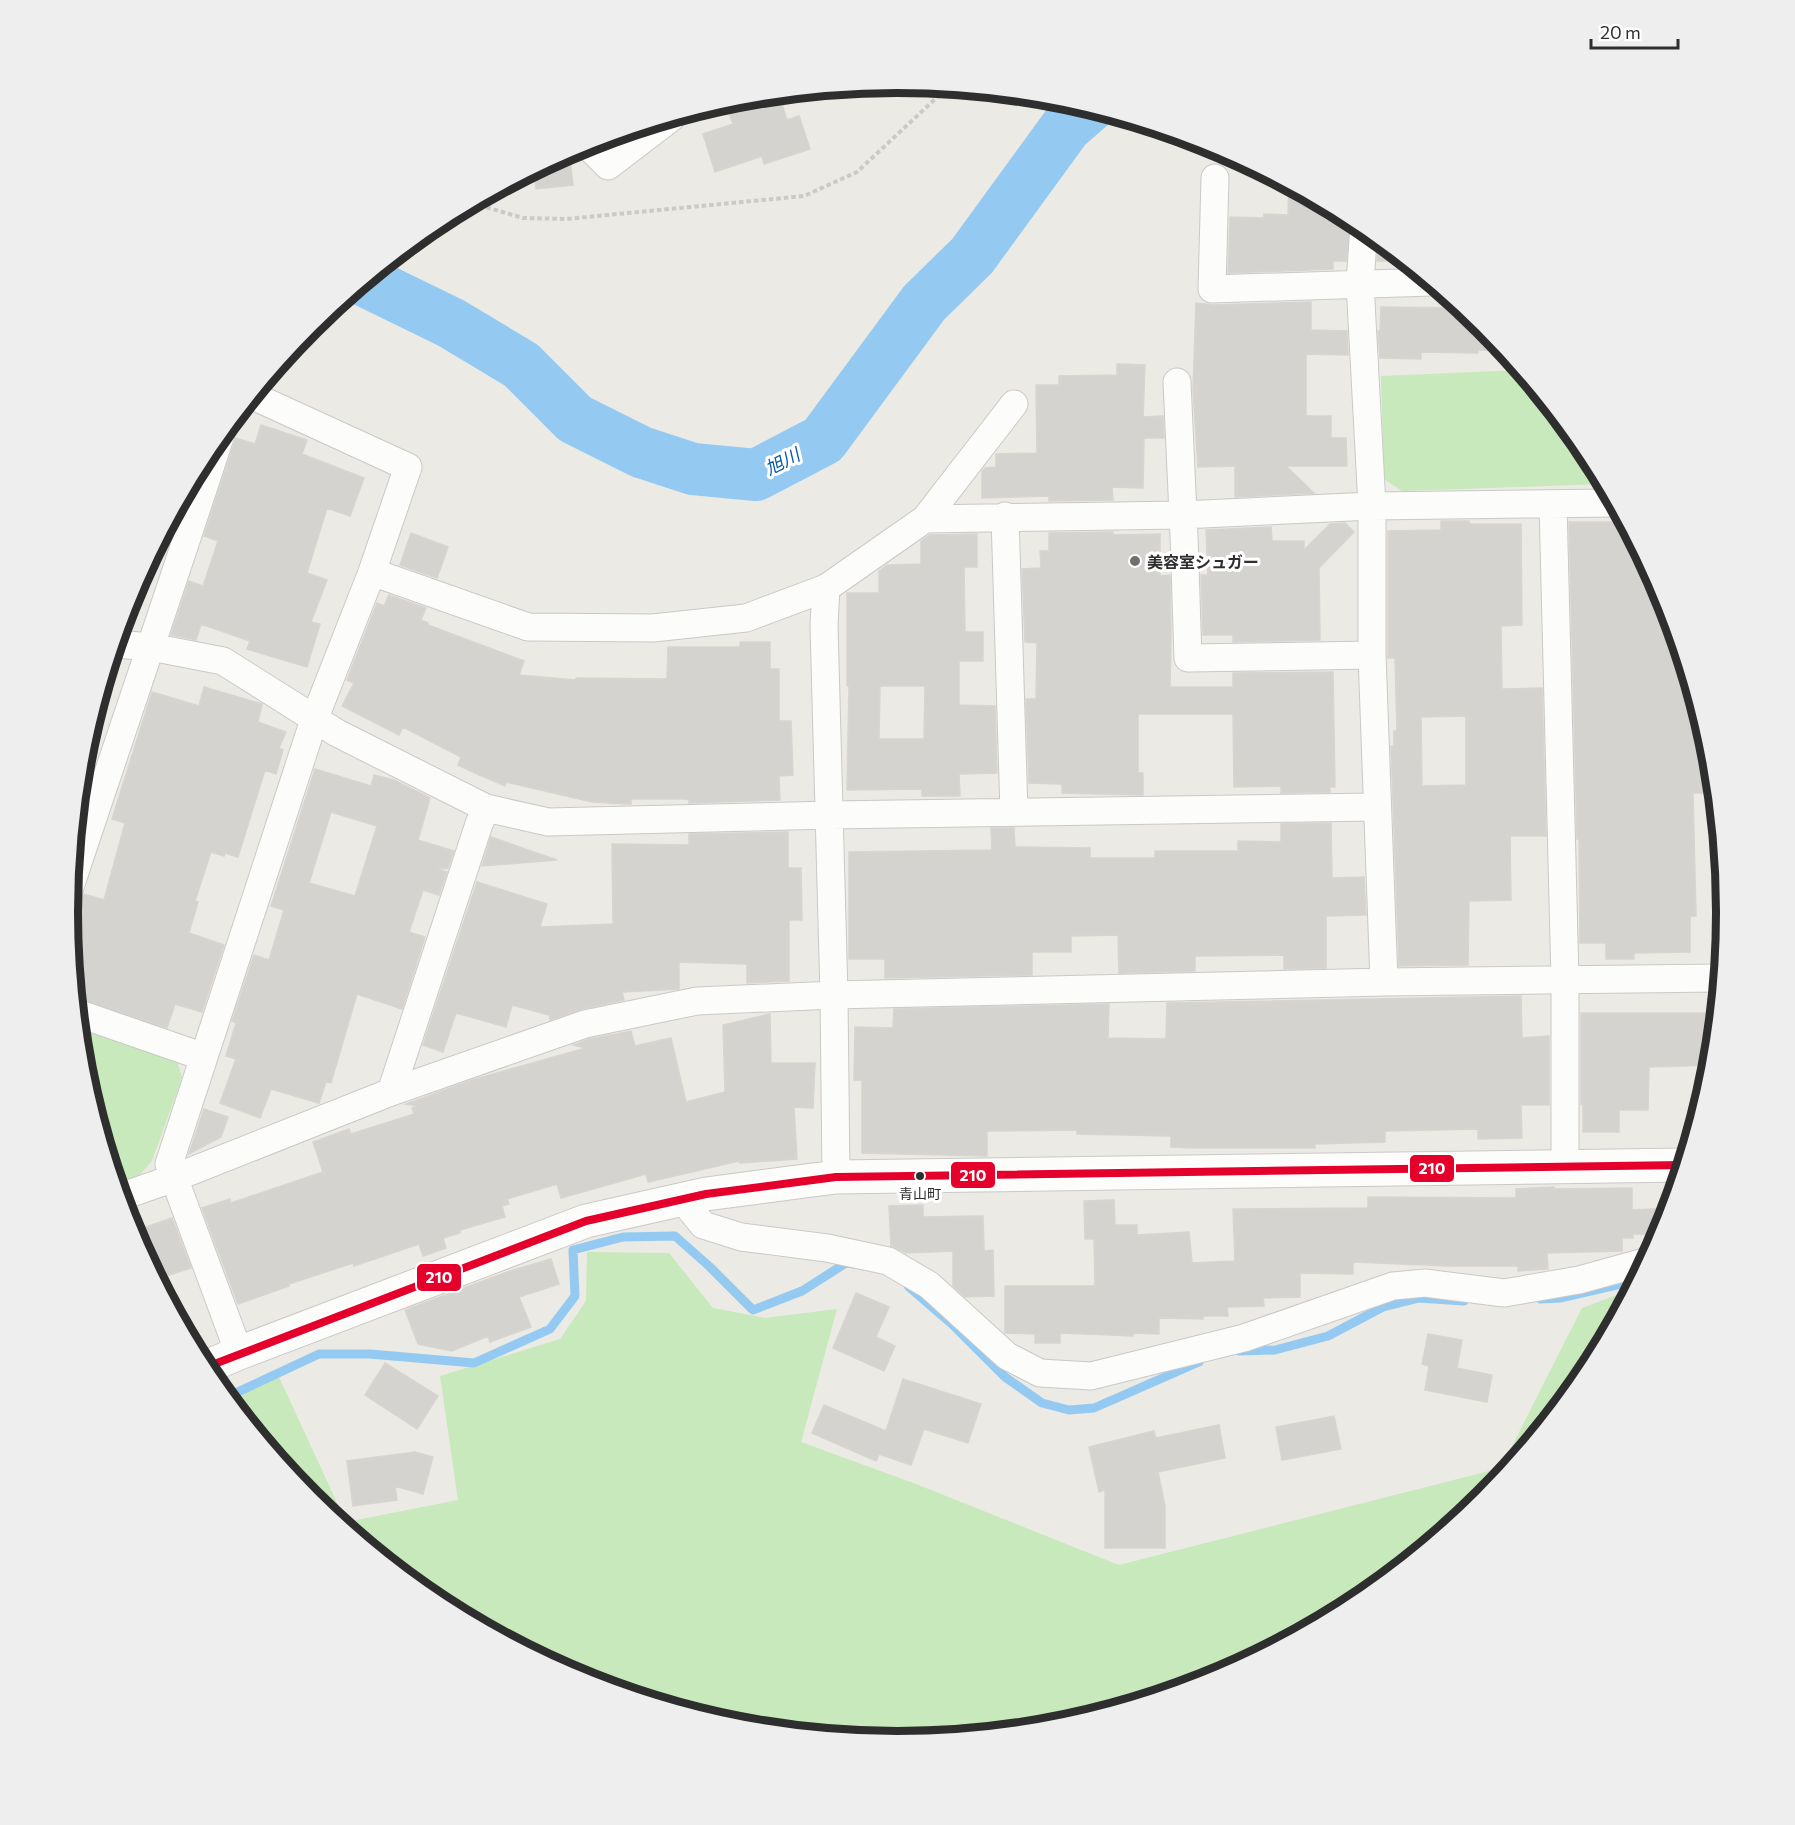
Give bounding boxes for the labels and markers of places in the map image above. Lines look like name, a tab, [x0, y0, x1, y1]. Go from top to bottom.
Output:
place label: 美容室シュガー	[1147, 552, 1259, 571]
marker: 美容室シュガー	[1128, 554, 1142, 568]
marker: 青山町	[914, 1170, 926, 1182]
place label: 青山町	[899, 1185, 941, 1202]

